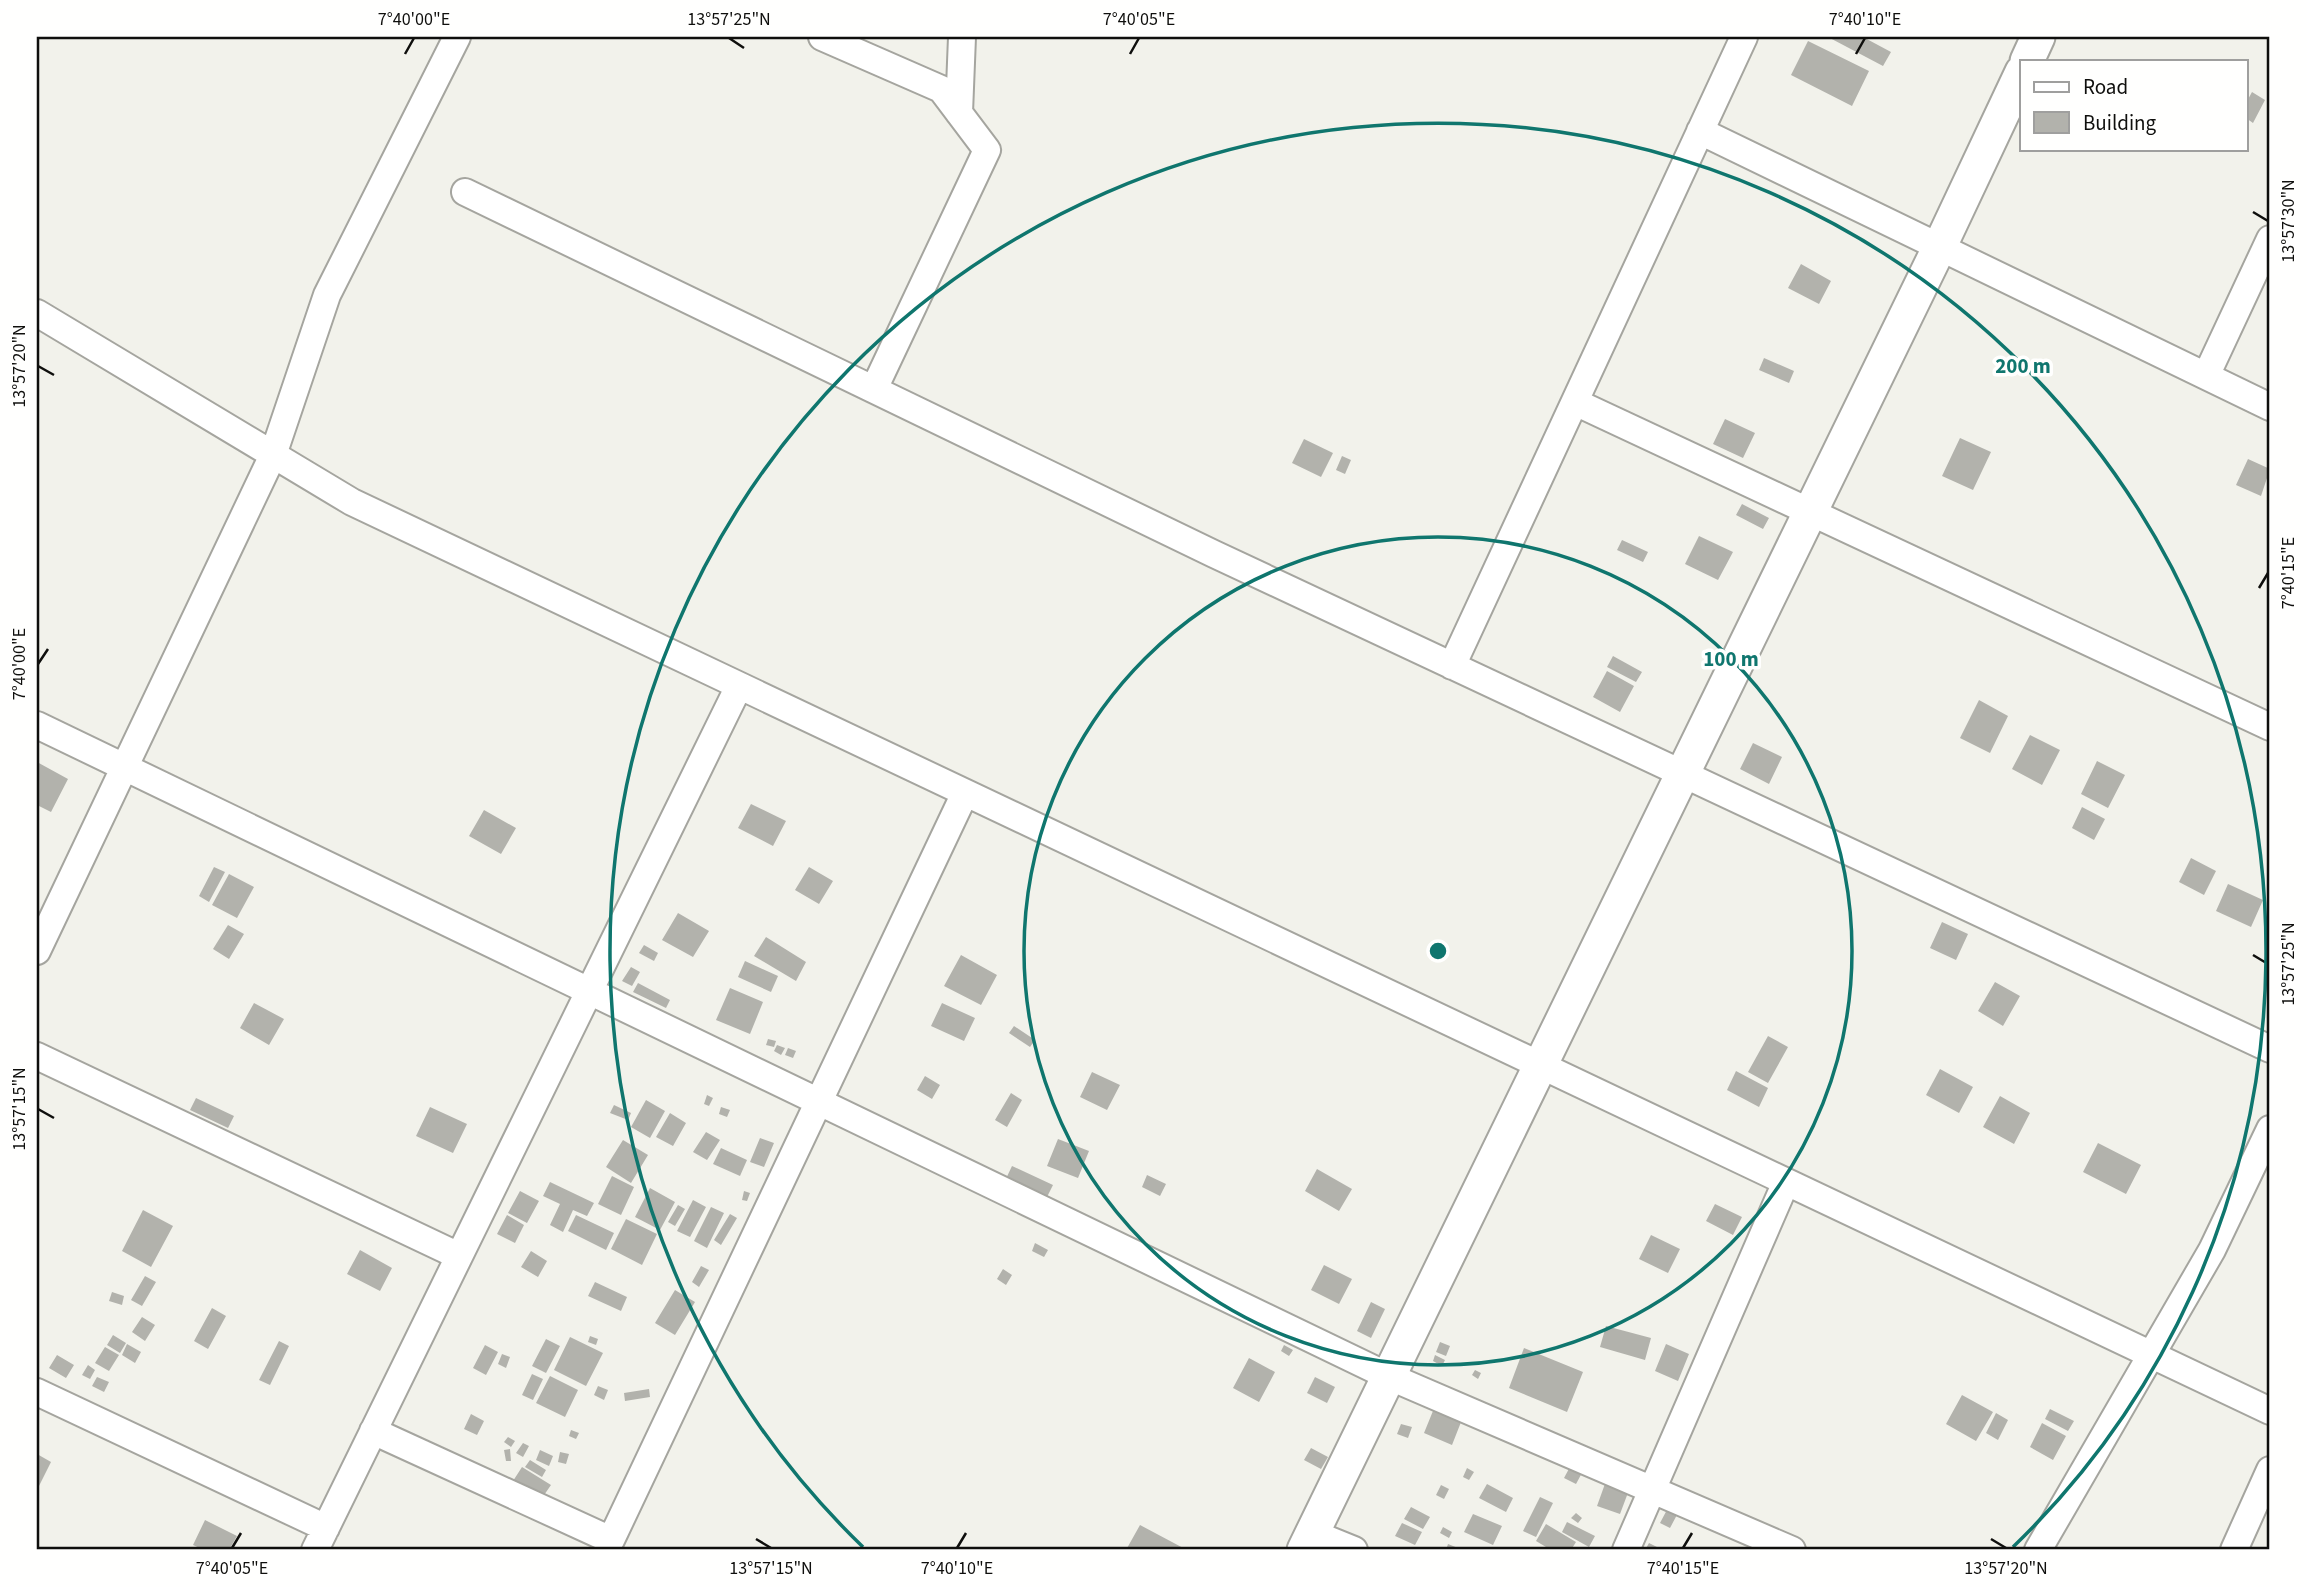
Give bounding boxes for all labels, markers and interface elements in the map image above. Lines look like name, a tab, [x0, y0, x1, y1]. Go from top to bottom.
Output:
text: 7°40'00"E	[378, 7, 450, 32]
text: 13°57'25"N	[687, 7, 771, 32]
text: 7°40'05"E	[1103, 7, 1175, 32]
text: 7°40'10"E	[1829, 7, 1901, 32]
legend	[2020, 60, 2248, 150]
text: Road	[2083, 72, 2128, 102]
text: Building	[2083, 108, 2157, 138]
text: 13°57'30"N	[2276, 179, 2301, 263]
text: 13°57'20"N	[7, 324, 32, 408]
text: 200 m	[1995, 351, 2051, 381]
text: 7°40'15"E	[2276, 537, 2301, 609]
text: 7°40'00"E	[7, 628, 32, 700]
text: 100 m	[1703, 644, 1759, 674]
text: 13°57'25"N	[2276, 922, 2301, 1006]
centre of rings	[1426, 939, 1450, 963]
text: 13°57'15"N	[7, 1067, 32, 1151]
text: 7°40'05"E	[196, 1556, 268, 1581]
text: 13°57'15"N	[729, 1556, 813, 1581]
text: 7°40'10"E	[921, 1556, 993, 1581]
text: 7°40'15"E	[1647, 1556, 1719, 1581]
text: 13°57'20"N	[1964, 1556, 2048, 1581]

